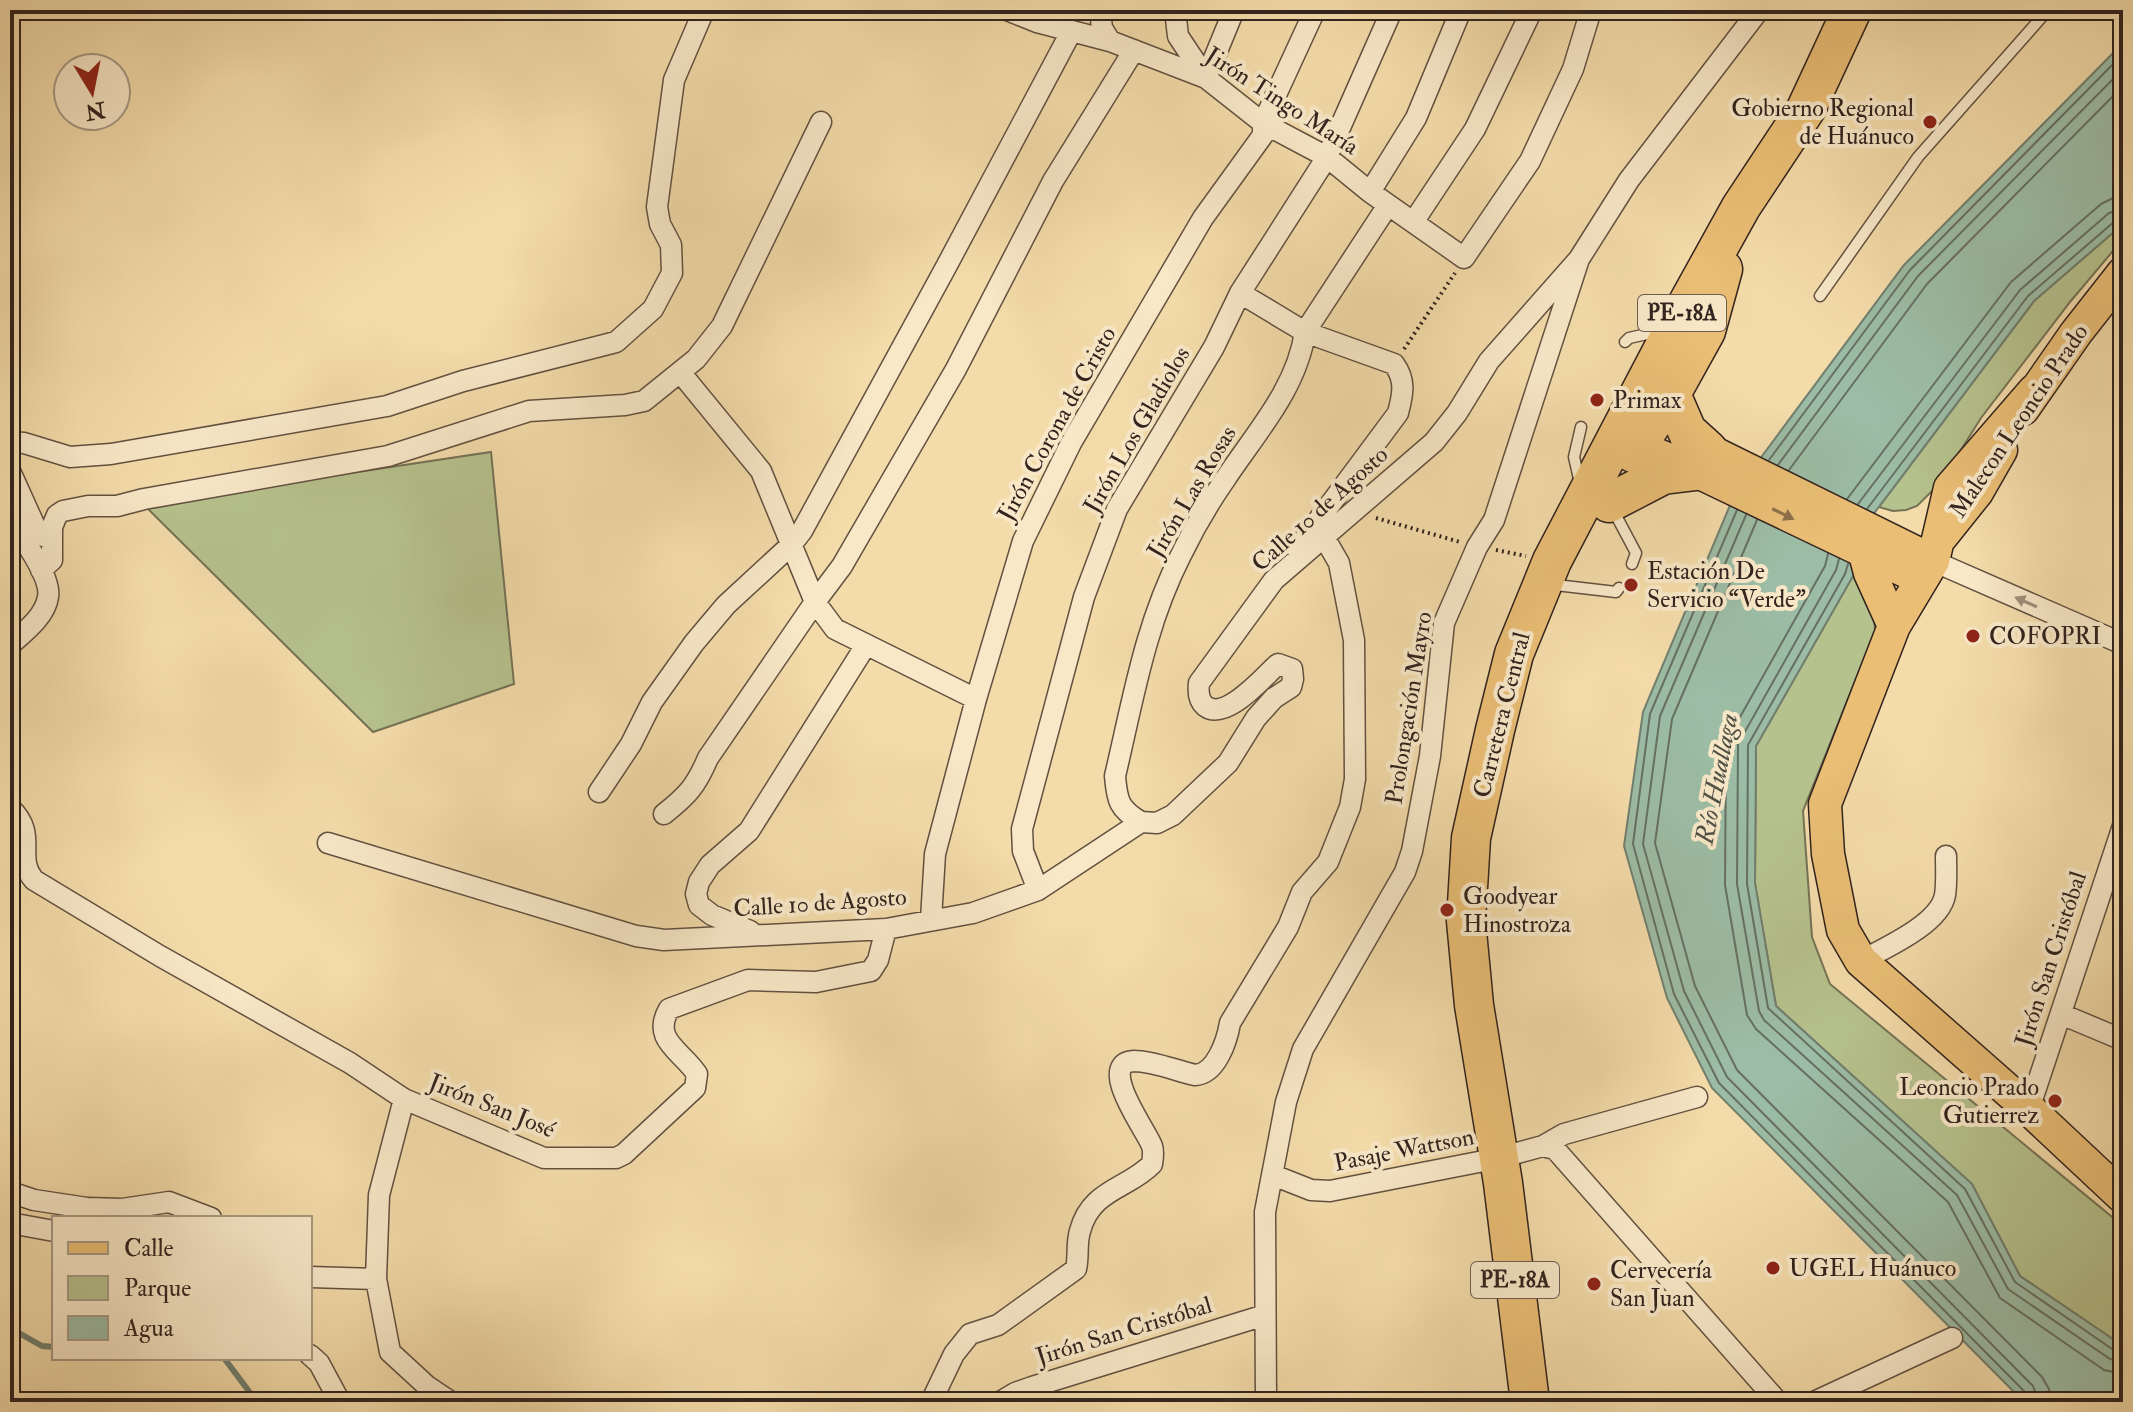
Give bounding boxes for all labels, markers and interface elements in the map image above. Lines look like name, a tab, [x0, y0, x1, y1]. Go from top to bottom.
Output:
street label: Jirón Tingo María	[1199, 39, 1365, 163]
north arrow	[52, 52, 132, 132]
place label: Gobierno Regional de Huánuco	[1731, 93, 1914, 152]
text: N	[83, 95, 108, 126]
marker: Gobierno Regional de Huánuco	[1921, 113, 1939, 131]
road number: PE-18A	[1638, 295, 1726, 331]
street label: Malecon Leoncio Prado	[1943, 318, 2095, 524]
street label: Jirón Corona de Cristo	[990, 321, 1123, 528]
street label: Jirón Los Gladiolos	[1076, 341, 1197, 520]
place label: Primax	[1613, 385, 1682, 416]
marker: Primax	[1588, 391, 1606, 409]
street label: Jirón Las Rosas	[1140, 420, 1244, 565]
street label: Calle 10 de Agosto	[1245, 439, 1395, 579]
one-way arrow	[1771, 507, 1795, 521]
place label: Estación De Servicio “Verde”	[1647, 556, 1806, 615]
marker: Estación De Servicio “Verde”	[1622, 576, 1640, 594]
one-way arrow	[2014, 595, 2038, 608]
street label: Prolongación Mayro	[1378, 610, 1440, 806]
place label: COFOPRI	[1989, 621, 2101, 652]
marker: COFOPRI	[1964, 627, 1982, 645]
street label: Carretera Central	[1466, 629, 1538, 801]
water label: Río Huallaga	[1688, 711, 1745, 848]
street label: Jirón San Cristóbal	[2008, 867, 2094, 1051]
street label: Calle 10 de Agosto	[732, 881, 908, 925]
place label: Goodyear Hinostroza	[1463, 881, 1572, 940]
marker: Goodyear Hinostroza	[1438, 901, 1456, 919]
street label: Jirón San José	[423, 1066, 561, 1146]
place label: Leoncio Prado Gutierrez	[1899, 1072, 2039, 1131]
marker: Leoncio Prado Gutierrez	[2046, 1092, 2064, 1110]
street label: Pasaje Wattson	[1331, 1121, 1477, 1179]
legend	[52, 1216, 312, 1360]
text: Calle	[124, 1233, 174, 1264]
place label: UGEL Huánuco	[1789, 1253, 1956, 1284]
place label: Cervecería San Juan	[1610, 1255, 1713, 1314]
marker: UGEL Huánuco	[1764, 1259, 1782, 1277]
road number: PE-18A	[1471, 1262, 1559, 1298]
text: Parque	[124, 1273, 191, 1304]
marker: Cervecería San Juan	[1585, 1275, 1603, 1293]
street label: Jirón San Cristóbal	[1031, 1290, 1216, 1373]
text: Agua	[123, 1313, 175, 1344]

